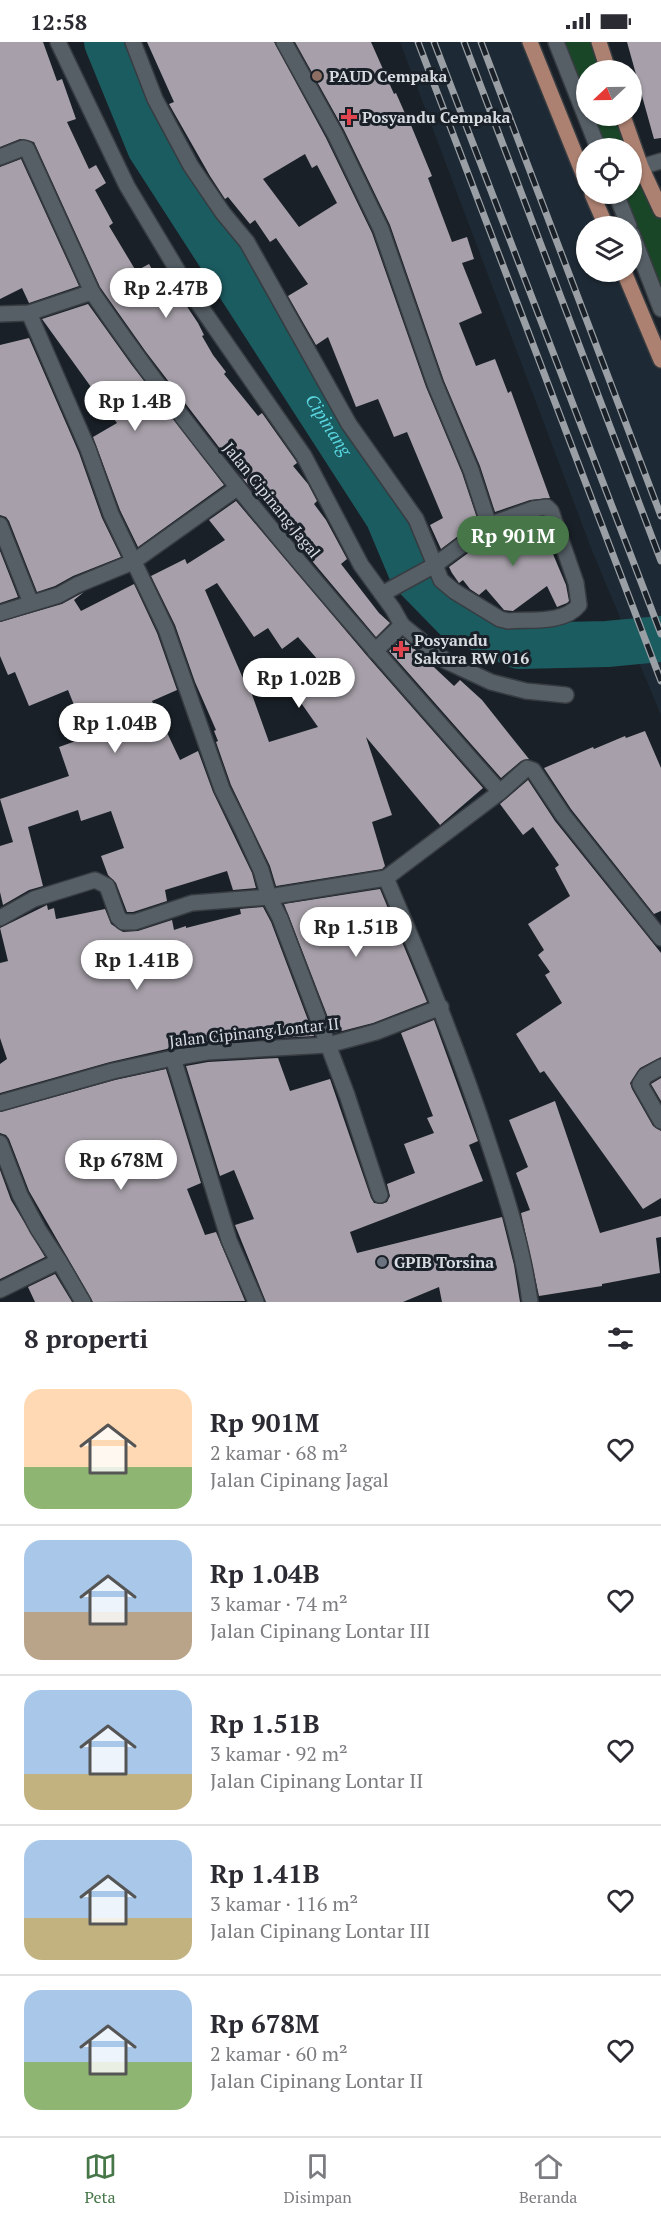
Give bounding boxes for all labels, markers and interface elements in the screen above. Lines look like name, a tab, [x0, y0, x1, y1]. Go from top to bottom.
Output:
text: 12:58	[30, 7, 87, 36]
north arrow	[576, 60, 642, 126]
map controls	[576, 60, 642, 282]
place label: PAUD Cempaka	[329, 65, 448, 87]
marker: PAUD Cempaka	[310, 69, 324, 83]
place label: Posyandu Cempaka	[362, 106, 510, 128]
marker: Posyandu Cempaka	[340, 108, 358, 126]
button: locate	[576, 138, 642, 204]
button: layers	[576, 216, 642, 282]
pin: Rp 2.47B	[104, 268, 228, 319]
text: Rp 2.47B	[124, 274, 208, 301]
pin: Rp 1.4B	[80, 381, 190, 432]
text: Rp 1.4B	[98, 387, 172, 414]
water label: Cipinang	[300, 389, 359, 461]
street label: Jalan Cipinang Jagal	[218, 437, 326, 563]
pin: Rp 901M	[458, 516, 568, 567]
text: Rp 901M	[471, 522, 555, 549]
place label: Posyandu Sakura RW 016	[414, 629, 529, 669]
marker: Posyandu Sakura RW 016	[392, 640, 410, 658]
pin: Rp 1.02B	[237, 658, 361, 709]
text: Rp 1.02B	[257, 664, 341, 691]
pin: Rp 1.04B	[53, 703, 177, 754]
text: Rp 1.04B	[73, 709, 157, 736]
pin: Rp 1.51B	[294, 907, 418, 958]
text: Rp 1.51B	[314, 913, 398, 940]
pin: Rp 1.41B	[75, 940, 199, 991]
text: Rp 1.41B	[95, 946, 179, 973]
street label: Jalan Cipinang Lontar II	[168, 1012, 340, 1052]
pin: Rp 678M	[66, 1140, 176, 1191]
text: Rp 678M	[79, 1146, 163, 1173]
place label: GPIB Torsina	[394, 1251, 494, 1273]
marker: GPIB Torsina	[375, 1255, 389, 1269]
text: 8 properti	[24, 1321, 148, 1355]
icon: filters	[604, 1322, 637, 1355]
text: Rp 901M	[210, 1405, 319, 1439]
icon: home	[72, 1413, 144, 1485]
icon: heart	[604, 1433, 637, 1466]
text: 2 kamar · 68 m²	[210, 1439, 348, 1466]
text: Jalan Cipinang Jagal	[210, 1466, 389, 1493]
text: Rp 1.04B	[210, 1556, 320, 1590]
icon: home	[72, 1564, 144, 1636]
icon: heart	[604, 1584, 637, 1617]
text: 3 kamar · 74 m²	[210, 1590, 348, 1617]
text: Jalan Cipinang Lontar III	[210, 1617, 430, 1644]
text: Rp 1.51B	[210, 1706, 320, 1740]
icon: home	[72, 1714, 144, 1786]
icon: heart	[604, 1734, 637, 1767]
text: 3 kamar · 92 m²	[210, 1740, 348, 1767]
text: Jalan Cipinang Lontar II	[210, 1767, 423, 1794]
text: Rp 1.41B	[210, 1856, 320, 1890]
icon: home	[72, 1864, 144, 1936]
icon: heart	[604, 1884, 637, 1917]
text: 3 kamar · 116 m²	[210, 1890, 358, 1917]
text: Jalan Cipinang Lontar III	[210, 1917, 430, 1944]
text: Rp 678M	[210, 2006, 319, 2040]
icon: home	[72, 2014, 144, 2086]
icon: heart	[604, 2034, 637, 2067]
text: 2 kamar · 60 m²	[210, 2040, 348, 2067]
text: Jalan Cipinang Lontar II	[210, 2067, 423, 2094]
tab: Peta	[84, 2150, 117, 2208]
tab: Disimpan	[284, 2150, 352, 2208]
tab: Beranda	[519, 2150, 577, 2208]

